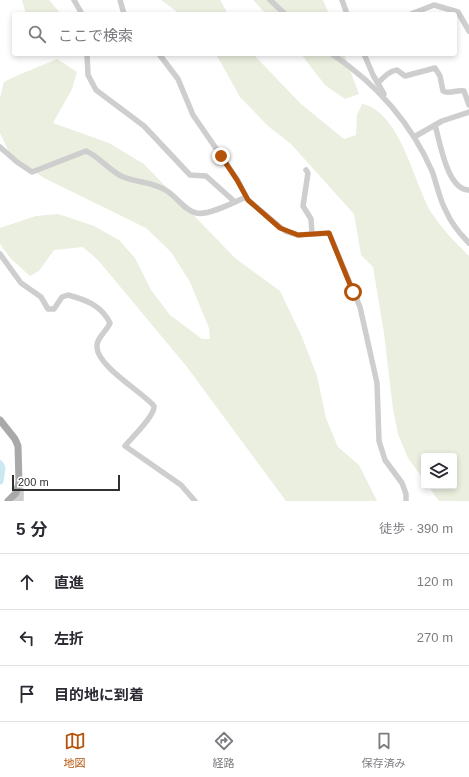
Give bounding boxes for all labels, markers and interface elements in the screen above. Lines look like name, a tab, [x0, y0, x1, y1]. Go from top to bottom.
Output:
search box	[12, 12, 457, 56]
icon: search	[26, 23, 48, 45]
text: ここで検索	[58, 27, 133, 44]
route end	[212, 147, 230, 165]
route start	[344, 283, 362, 301]
map controls	[421, 453, 457, 489]
button: layers	[421, 453, 457, 489]
scale bar	[12, 473, 120, 492]
text: 200 m	[18, 476, 49, 488]
text: 5 分	[16, 520, 47, 539]
text: 徒歩 · 390 m	[379, 521, 453, 536]
icon: ahead	[16, 571, 38, 593]
text: 直進	[54, 574, 84, 591]
text: 120 m	[417, 574, 453, 589]
icon: left	[16, 627, 38, 649]
text: 左折	[54, 630, 84, 647]
text: 270 m	[417, 630, 453, 645]
icon: arrive	[16, 683, 38, 705]
text: 目的地に到着	[54, 686, 144, 703]
tab: 地図	[64, 730, 86, 770]
tab: 経路	[213, 730, 235, 770]
tab: 保存済み	[362, 730, 406, 770]

